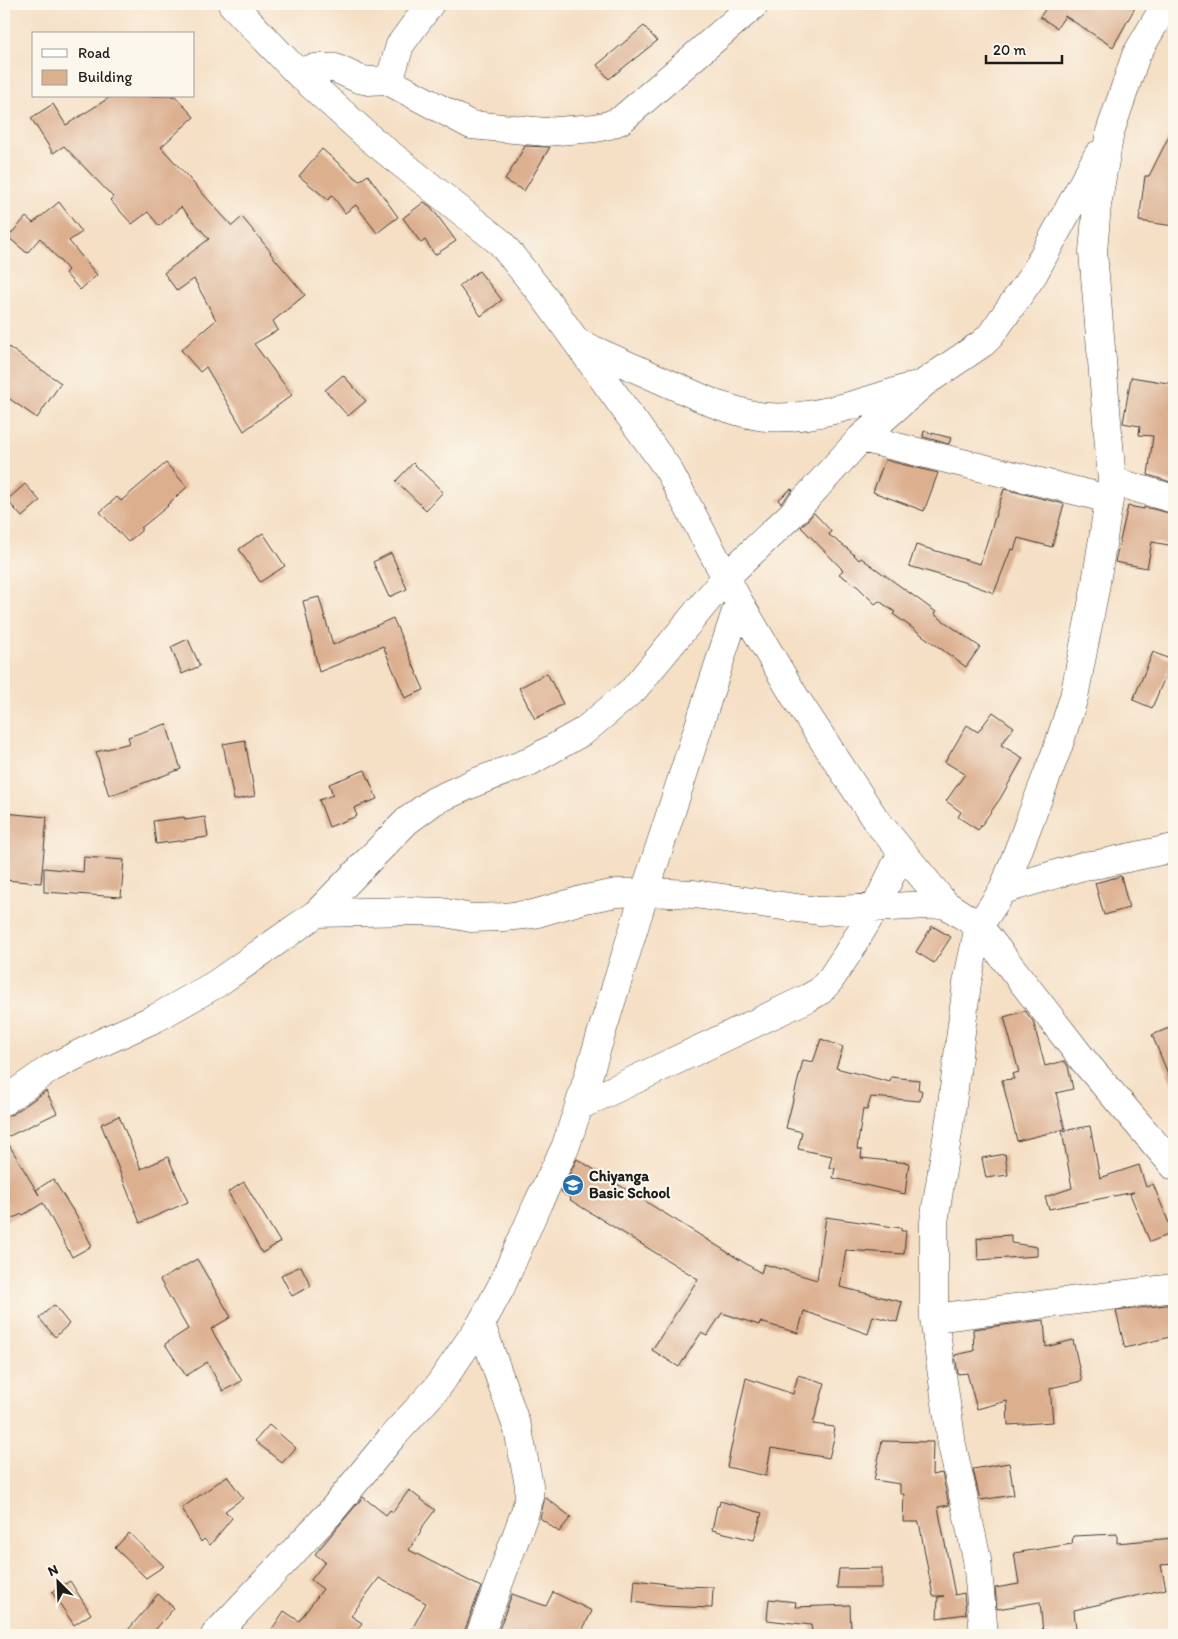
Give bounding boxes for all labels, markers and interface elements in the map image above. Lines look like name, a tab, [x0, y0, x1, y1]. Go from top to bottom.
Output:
legend	[32, 32, 195, 98]
scale bar	[986, 32, 1062, 64]
text: 20 m	[993, 41, 1027, 59]
text: Road	[78, 44, 111, 62]
text: Building	[78, 68, 132, 86]
place label: Chiyanga Basic School	[589, 1167, 671, 1202]
school or university icon: Chiyanga Basic School	[561, 1173, 585, 1197]
north arrow	[32, 1556, 82, 1606]
text: N	[45, 1561, 61, 1580]

